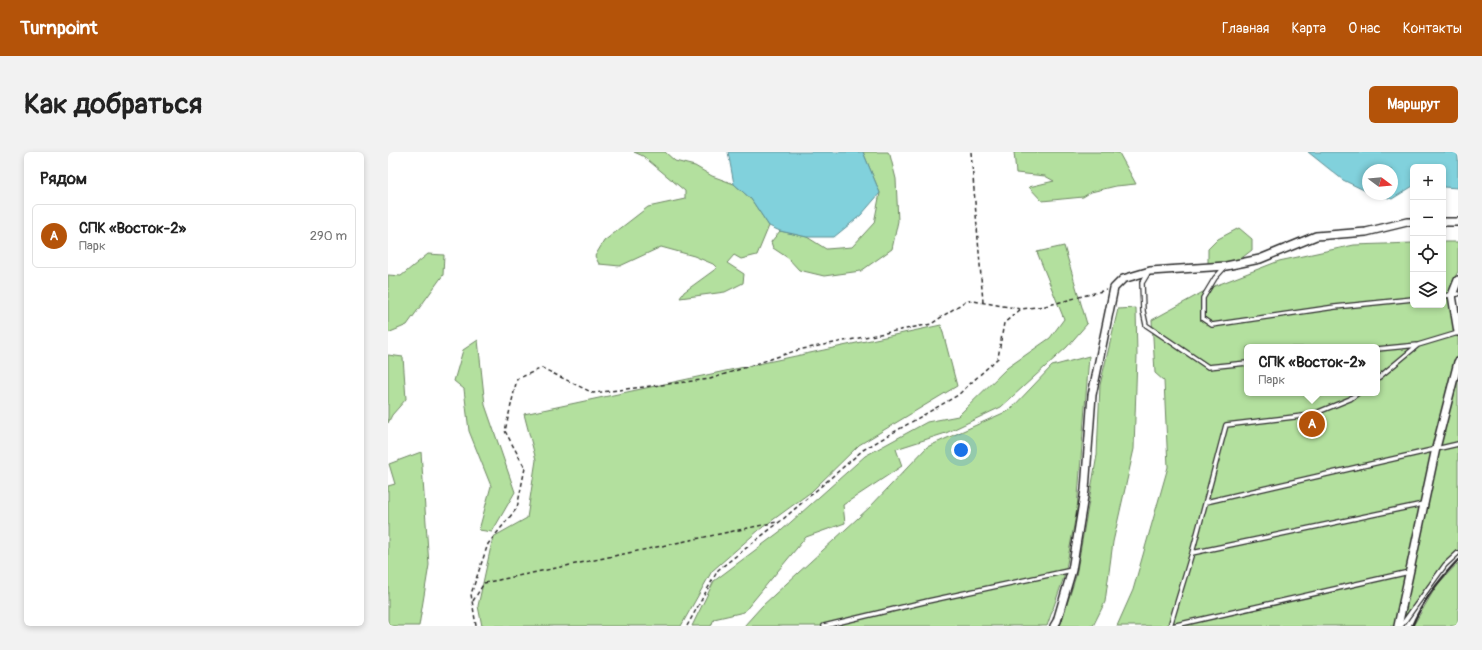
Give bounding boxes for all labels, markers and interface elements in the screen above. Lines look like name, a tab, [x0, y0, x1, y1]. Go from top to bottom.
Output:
text: Turnpoint	[20, 16, 98, 40]
text: Главная	[1222, 20, 1269, 37]
text: Карта	[1291, 20, 1326, 37]
text: О нас	[1348, 20, 1381, 37]
text: Контакты	[1403, 20, 1462, 37]
button: Маршрут	[1369, 86, 1458, 123]
text: Как добраться	[24, 87, 202, 122]
north arrow	[1362, 164, 1398, 200]
map controls	[1410, 164, 1446, 308]
button: +	[1410, 164, 1446, 200]
text: Рядом	[40, 168, 87, 189]
button: −	[1410, 200, 1446, 236]
text: СПК «Восток-2»	[79, 219, 186, 238]
text: A	[50, 228, 58, 244]
text: 290 m	[310, 228, 347, 244]
button: locate	[1410, 236, 1446, 272]
text: Парк	[79, 238, 106, 254]
button: layers	[1410, 272, 1446, 308]
popup	[1244, 344, 1380, 396]
text: СПК «Восток-2»	[1258, 353, 1366, 372]
text: Парк	[1258, 372, 1285, 388]
pin: A	[1299, 409, 1325, 439]
your location	[951, 440, 971, 460]

